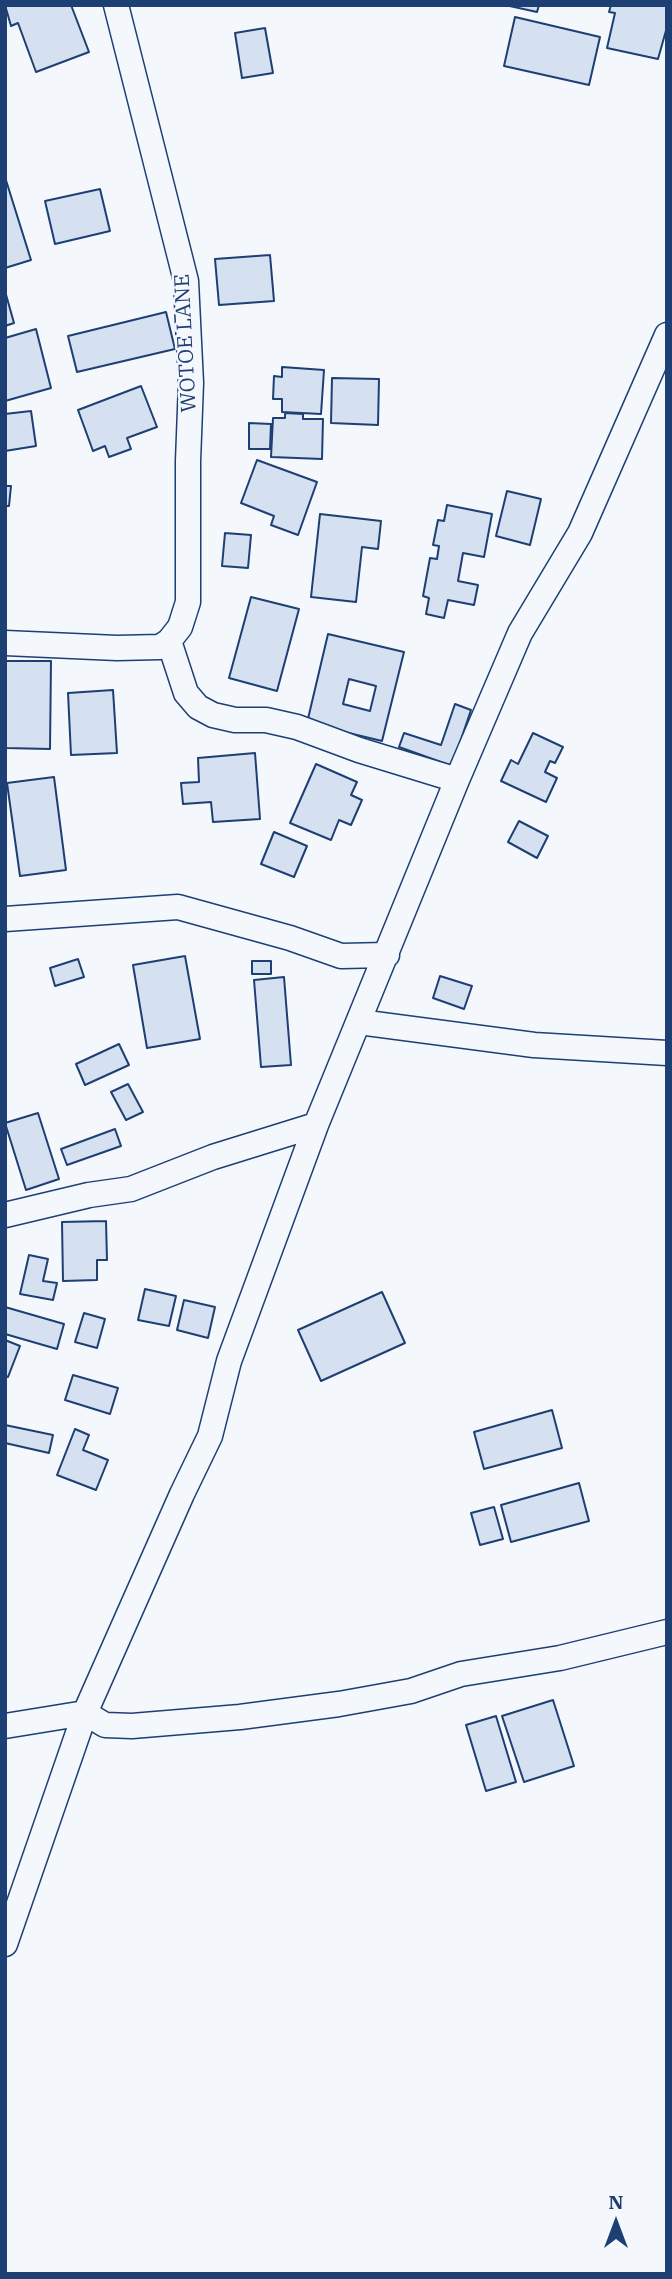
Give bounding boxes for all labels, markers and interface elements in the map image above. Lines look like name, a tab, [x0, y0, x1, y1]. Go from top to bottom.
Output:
street label: WOTOE LANE	[170, 273, 202, 413]
north arrow	[581, 2188, 651, 2258]
text: N	[608, 2190, 624, 2214]

